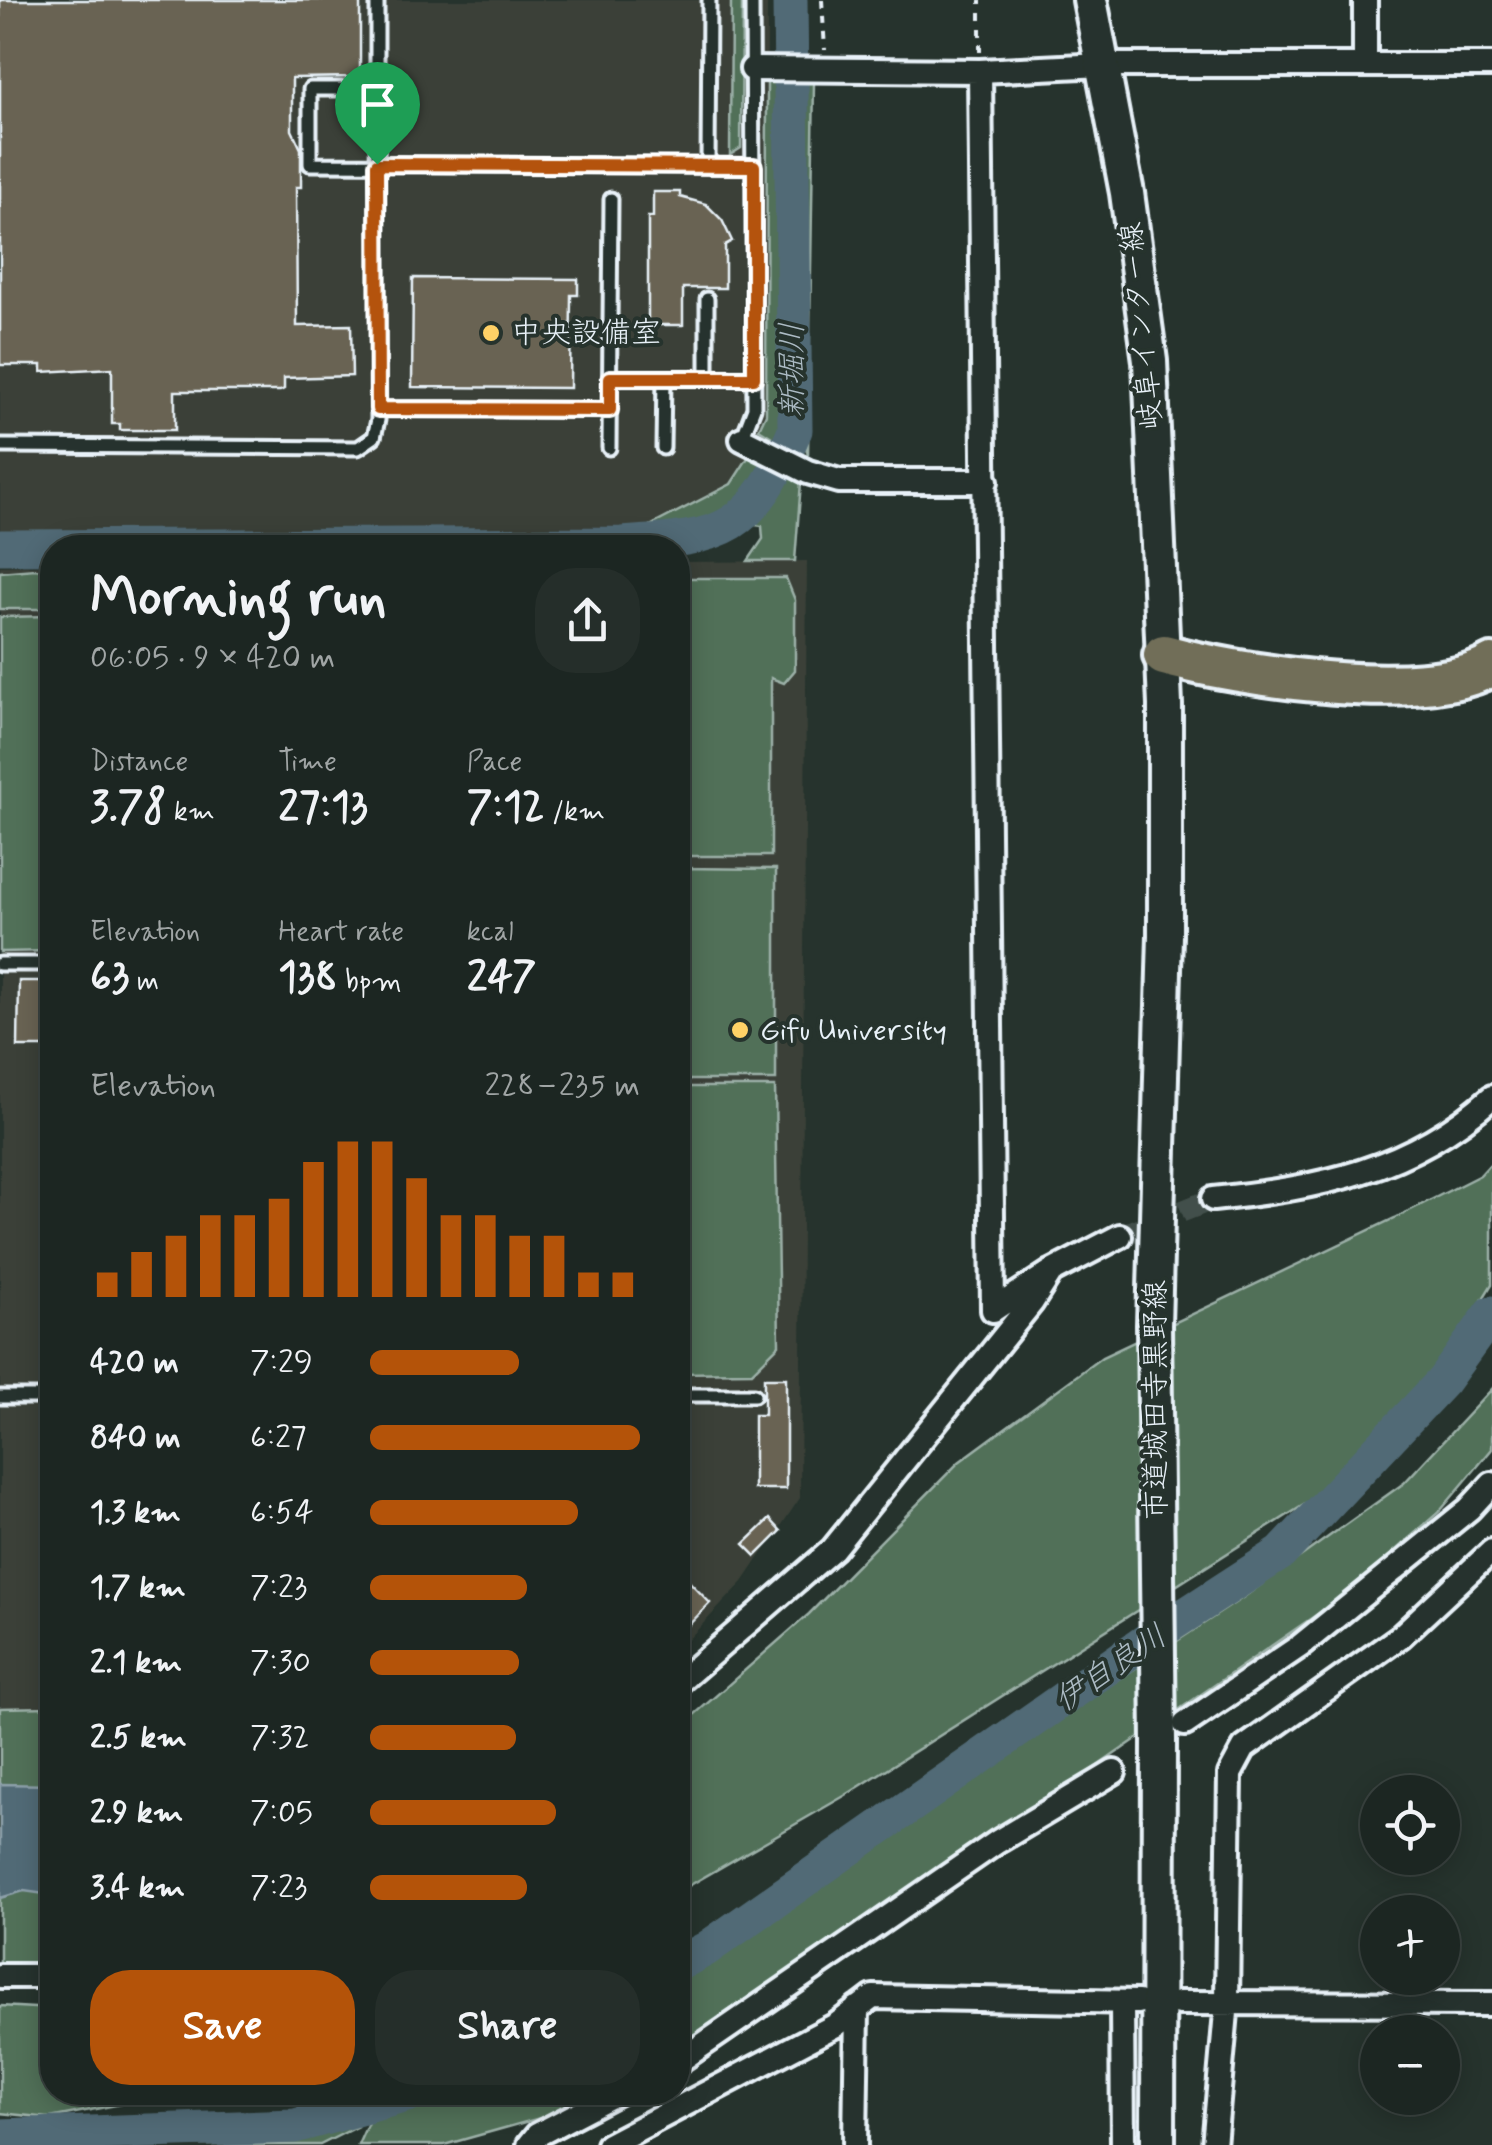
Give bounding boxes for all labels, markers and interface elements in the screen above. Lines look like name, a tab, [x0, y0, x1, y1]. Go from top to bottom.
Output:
pin	[335, 62, 420, 165]
icon: arrive	[350, 77, 405, 132]
street label: 岐阜インター線	[1112, 220, 1172, 432]
place label: 中央設備室	[511, 314, 661, 353]
marker: 中央設備室	[480, 322, 502, 344]
water label: 新堀川	[772, 322, 814, 418]
text: Morning run	[90, 563, 387, 635]
button: share	[535, 568, 640, 673]
text: 06:05 · 9 × 420 m	[90, 637, 335, 679]
text: Distance	[90, 744, 188, 781]
text: Time	[278, 744, 337, 781]
text: Pace	[467, 744, 522, 781]
text: 3.78	[90, 781, 166, 836]
text: 27:13	[278, 781, 368, 836]
text: 7:12	[467, 781, 544, 836]
text: km	[166, 794, 215, 831]
text: /km	[544, 794, 605, 831]
text: Elevation	[90, 914, 200, 951]
text: Heart rate	[278, 914, 404, 951]
text: kcal	[467, 914, 514, 951]
text: 63	[90, 951, 129, 1006]
text: 138	[278, 951, 338, 1006]
text: 247	[467, 951, 536, 1006]
text: m	[129, 964, 159, 1001]
text: bpm	[338, 964, 402, 1001]
place label: Gifu University	[760, 1011, 947, 1050]
marker: Gifu University	[729, 1019, 751, 1041]
text: Elevation	[90, 1065, 216, 1107]
text: 228–235 m	[484, 1065, 640, 1107]
street label: 市道城田寺黒野線	[1137, 1280, 1176, 1520]
text: 420 m	[90, 1342, 179, 1384]
text: 7:29	[250, 1342, 313, 1384]
text: 840 m	[90, 1417, 181, 1459]
text: 6:27	[250, 1417, 307, 1459]
text: 1.3 km	[90, 1492, 181, 1534]
text: 6:54	[250, 1492, 314, 1534]
text: 1.7 km	[90, 1567, 186, 1609]
text: 7:23	[250, 1567, 307, 1609]
water label: 伊自良川	[1046, 1616, 1176, 1722]
text: 2.1 km	[90, 1642, 182, 1684]
text: 7:30	[250, 1642, 311, 1684]
text: 2.5 km	[90, 1717, 187, 1759]
text: 7:32	[250, 1717, 309, 1759]
map controls	[1360, 1775, 1460, 2115]
button: locate	[1360, 1775, 1460, 1875]
text: 2.9 km	[90, 1792, 183, 1834]
text: 7:05	[250, 1792, 313, 1834]
text: 3.4 km	[90, 1867, 185, 1909]
text: 7:23	[250, 1867, 307, 1909]
button: +	[1360, 1895, 1460, 1995]
button: Save	[90, 1970, 355, 2085]
button: Share	[375, 1970, 640, 2085]
button: −	[1360, 2015, 1460, 2115]

